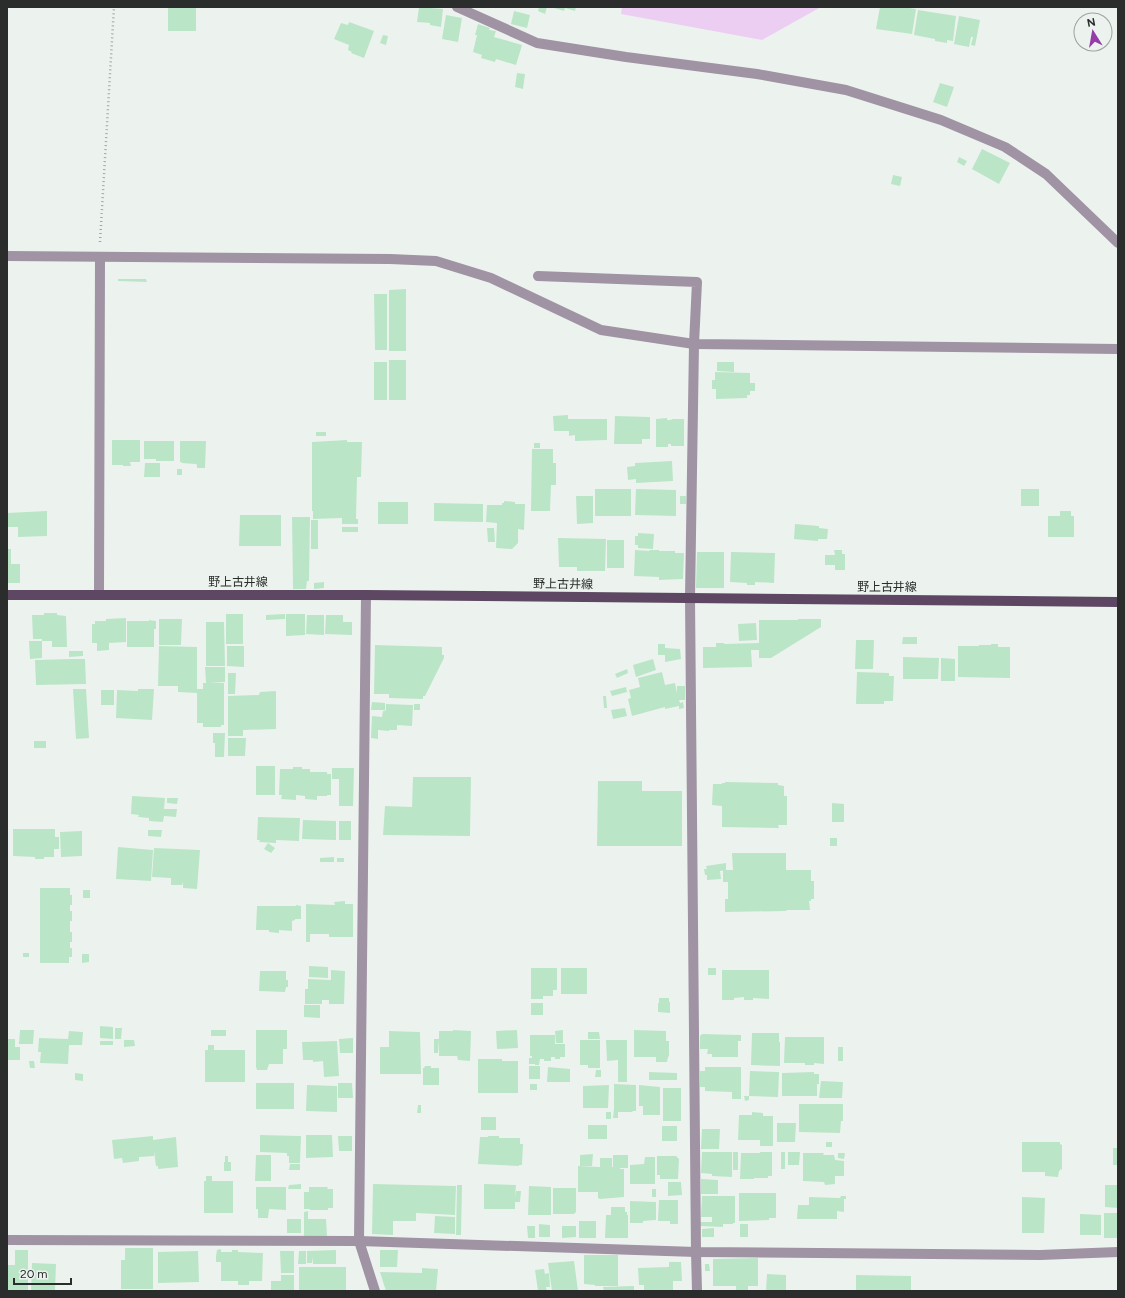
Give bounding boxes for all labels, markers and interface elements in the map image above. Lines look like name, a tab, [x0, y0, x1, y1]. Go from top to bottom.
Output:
north arrow	[1073, 12, 1113, 52]
text: N	[1086, 15, 1097, 30]
street label: 野上古井線	[208, 575, 268, 589]
street label: 野上古井線	[533, 576, 593, 592]
street label: 野上古井線	[857, 580, 917, 594]
scale bar	[14, 1260, 71, 1286]
text: 20 m	[20, 1267, 48, 1281]

